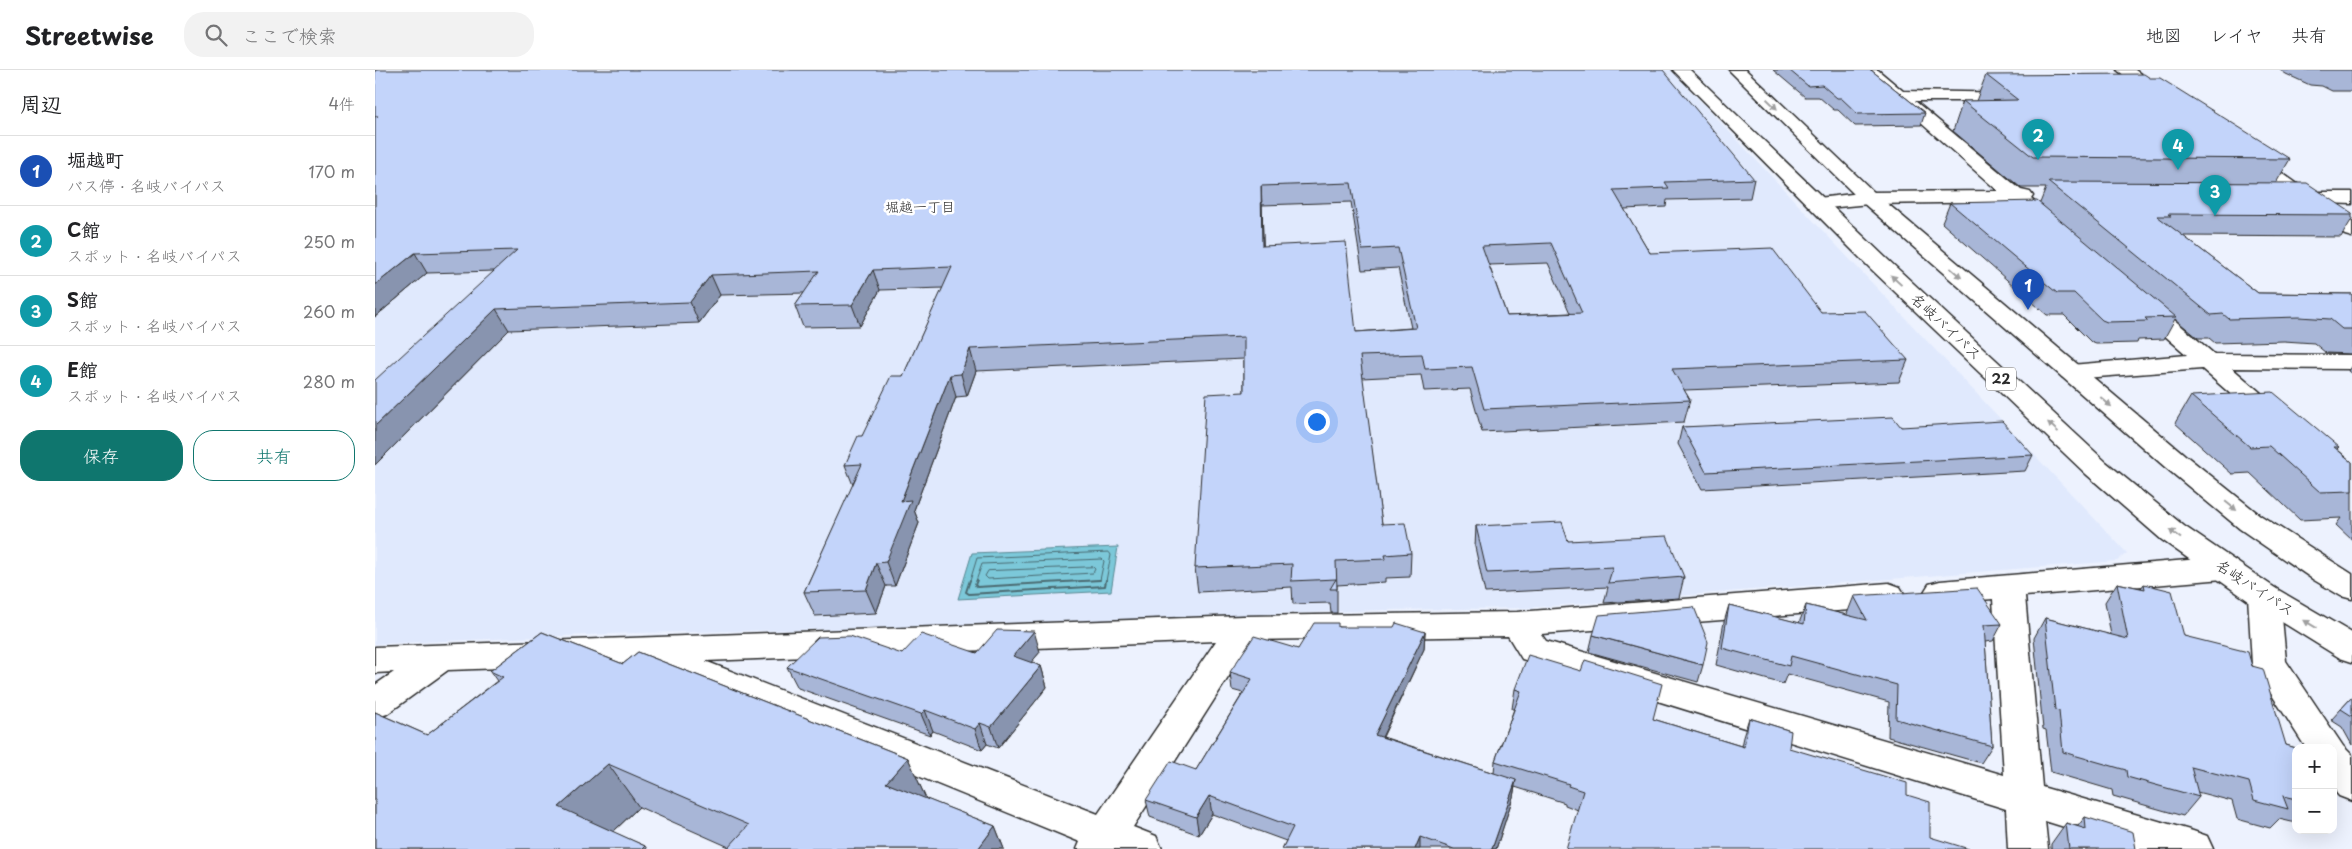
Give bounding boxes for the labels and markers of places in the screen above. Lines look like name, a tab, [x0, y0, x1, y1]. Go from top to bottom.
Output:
pin: 2	[2022, 119, 2054, 160]
pin: 4	[2162, 129, 2194, 170]
pin: 3	[2199, 175, 2231, 216]
pin: 1	[2012, 269, 2044, 310]

